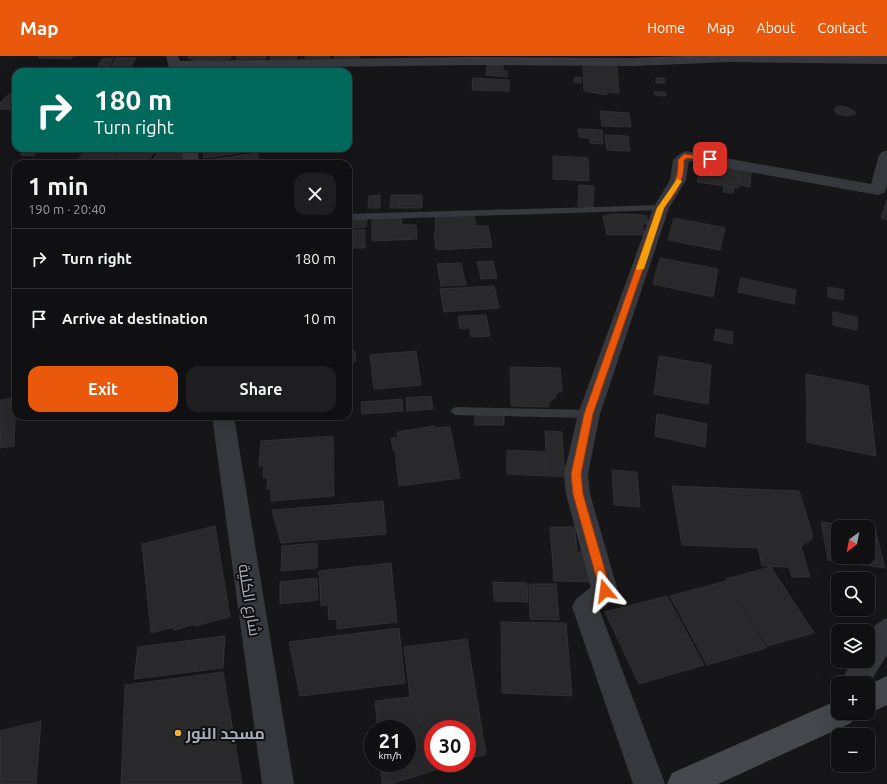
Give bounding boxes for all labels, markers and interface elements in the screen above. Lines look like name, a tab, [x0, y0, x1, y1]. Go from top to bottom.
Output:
text: Map	[20, 17, 59, 39]
text: Home	[647, 20, 685, 36]
text: Map	[707, 20, 735, 36]
text: About	[757, 20, 796, 36]
text: Contact	[818, 20, 867, 36]
icon: right	[28, 84, 80, 136]
text: 180 m	[94, 84, 172, 115]
text: Turn right	[94, 117, 174, 137]
pin	[693, 142, 727, 176]
icon: arrive	[699, 148, 721, 170]
text: 1 min	[28, 173, 89, 200]
button: close	[294, 173, 336, 215]
text: 190 m · 20:40	[28, 202, 106, 216]
icon: right	[28, 248, 50, 270]
text: Turn right	[62, 250, 132, 267]
text: 180 m	[294, 250, 336, 267]
icon: arrive	[28, 308, 50, 330]
text: Arrive at destination	[62, 310, 208, 327]
text: 10 m	[303, 310, 336, 327]
button: Exit	[28, 366, 178, 412]
button: Share	[186, 366, 336, 412]
north arrow	[831, 520, 875, 564]
map controls	[831, 520, 875, 772]
street label: شارع الكلية	[232, 563, 265, 638]
position arrow	[584, 570, 626, 612]
button: search	[831, 572, 875, 616]
button: layers	[831, 624, 875, 668]
button: +	[831, 676, 875, 720]
speed limit sign: 30	[424, 720, 476, 772]
place label: مسجد النور	[185, 724, 265, 743]
marker: مسجد النور	[173, 728, 183, 738]
button: −	[831, 728, 875, 772]
text: 21	[379, 729, 401, 752]
text: km/h	[378, 750, 402, 761]

